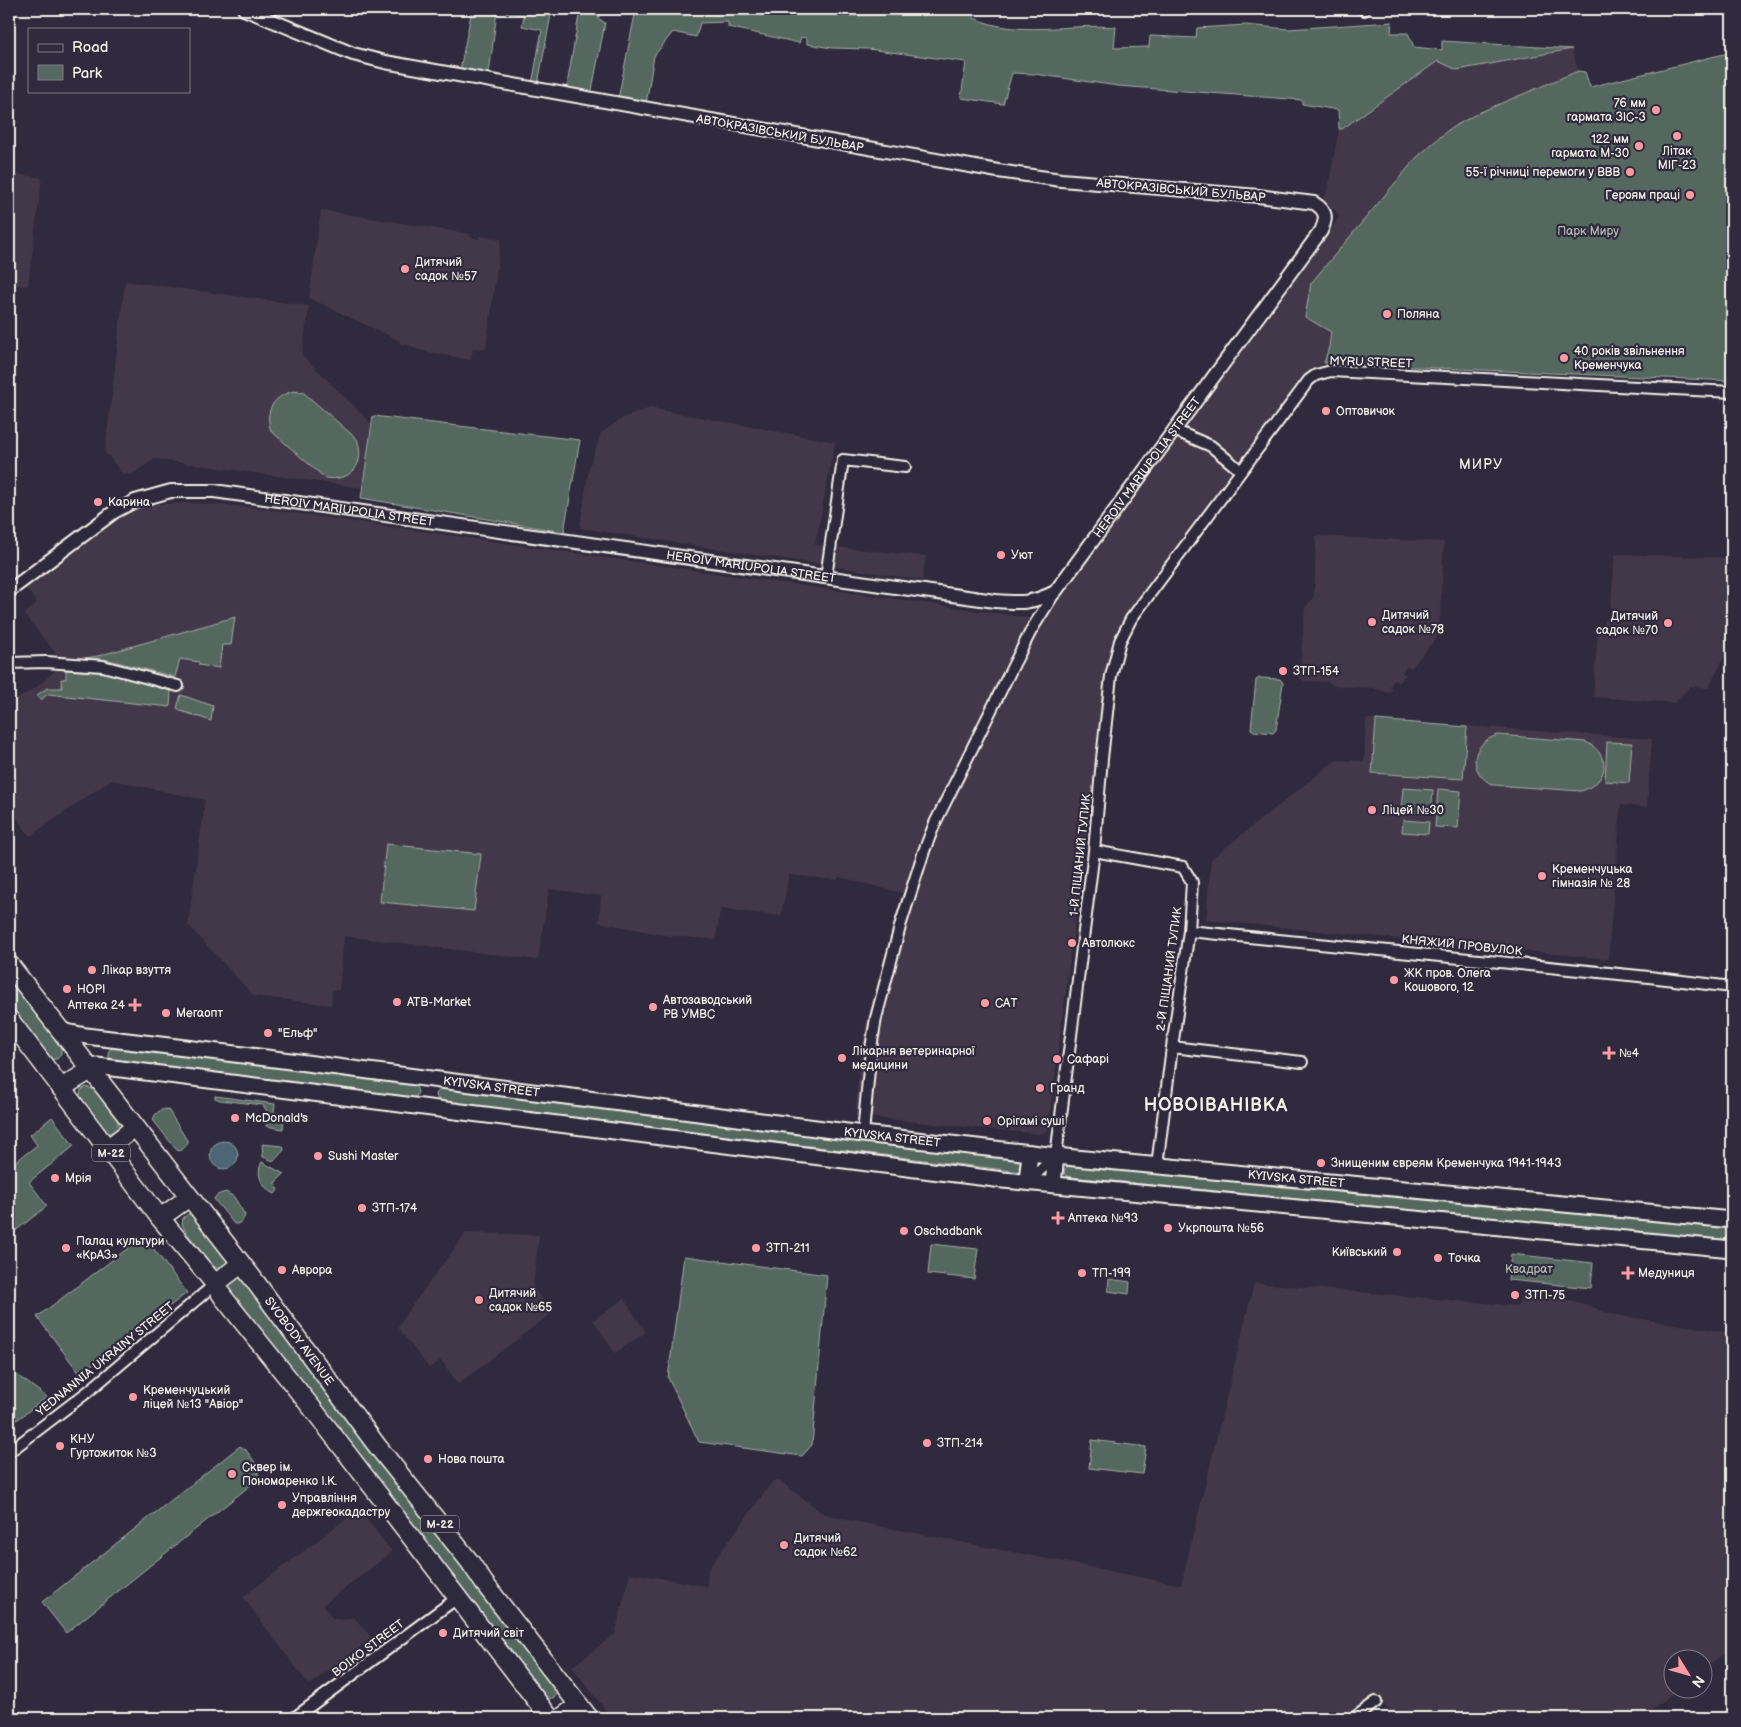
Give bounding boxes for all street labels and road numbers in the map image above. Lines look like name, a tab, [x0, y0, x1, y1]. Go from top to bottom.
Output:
street label: АВТОКРАЗІВСЬКИЙ БУЛЬВАР	[694, 111, 865, 156]
street label: АВТОКРАЗІВСЬКИЙ БУЛЬВАР	[1095, 176, 1266, 205]
street label: MYRU STREET	[1329, 354, 1414, 371]
street label: HEROIV MARIUPOLIA STREET	[1091, 393, 1205, 541]
street label: HEROIV MARIUPOLIA STREET	[263, 491, 436, 530]
street label: HEROIV MARIUPOLIA STREET	[665, 548, 838, 587]
street label: 1-Й ПІЩАНИЙ ТУПИК	[1067, 793, 1094, 917]
street label: 2-Й ПІЩАНИЙ ТУПИК	[1153, 906, 1186, 1032]
street label: КНЯЖИЙ ПРОВУЛОК	[1401, 932, 1523, 959]
street label: KYIVSKA STREET	[442, 1074, 541, 1101]
street label: KYIVSKA STREET	[843, 1125, 942, 1151]
road number: М-22	[92, 1144, 130, 1162]
street label: KYIVSKA STREET	[1247, 1167, 1346, 1191]
street label: SVOBODY AVENUE	[261, 1294, 337, 1389]
street label: YEDNANNIA UKRAINY STREET	[32, 1299, 178, 1420]
road number: М-22	[421, 1516, 459, 1532]
street label: BOIKO STREET	[329, 1616, 408, 1680]

